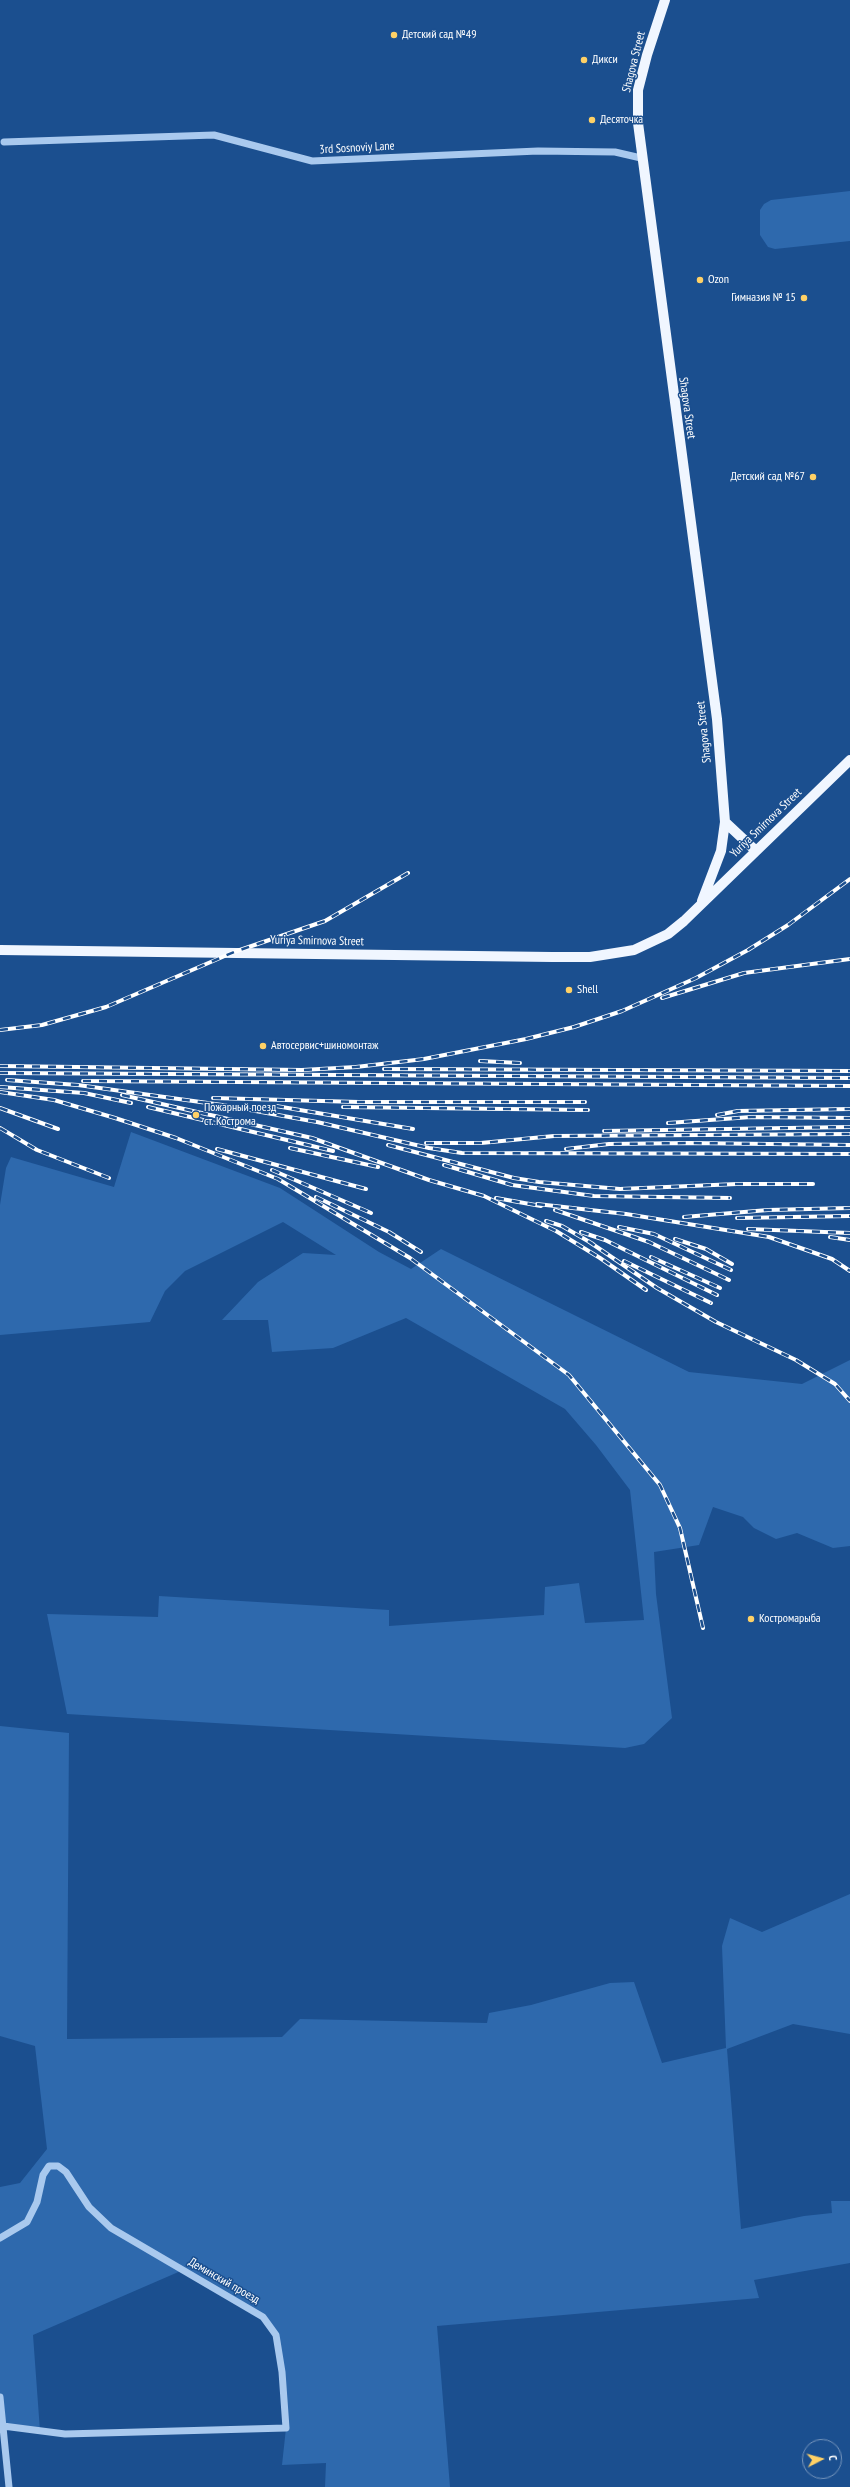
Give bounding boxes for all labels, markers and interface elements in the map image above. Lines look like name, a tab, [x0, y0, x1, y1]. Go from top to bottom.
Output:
place label: Детский сад №49	[402, 28, 477, 42]
marker: Детский сад №49	[389, 30, 399, 40]
street label: Shagova Street	[619, 30, 649, 94]
place label: Дикси	[592, 53, 618, 67]
marker: Дикси	[579, 55, 589, 65]
place label: Десяточка	[600, 113, 643, 127]
marker: Десяточка	[587, 115, 597, 125]
street label: 3rd Sosnoviy Lane	[319, 139, 395, 157]
place label: Ozon	[708, 273, 729, 287]
marker: Ozon	[695, 275, 705, 285]
place label: Гимназия № 15	[731, 291, 796, 305]
marker: Гимназия № 15	[799, 293, 809, 303]
street label: Shagova Street	[676, 376, 698, 440]
place label: Детский сад №67	[730, 470, 805, 484]
marker: Детский сад №67	[808, 472, 818, 482]
street label: Shagova Street	[694, 700, 714, 764]
street label: Yuriya Smirnova Street	[727, 785, 805, 861]
street label: Yuriya Smirnova Street	[270, 933, 364, 949]
place label: Shell	[577, 983, 598, 997]
marker: Shell	[564, 985, 574, 995]
place label: Автосервис+шиномонтаж	[271, 1039, 379, 1053]
marker: Автосервис+шиномонтаж	[258, 1041, 268, 1051]
place label: Пожарный поезд ст. Кострома	[204, 1101, 276, 1129]
marker: Пожарный поезд ст. Кострома	[191, 1110, 201, 1120]
place label: Костромарыба	[759, 1612, 821, 1626]
marker: Костромарыба	[746, 1614, 756, 1624]
street label: Деминский проезд	[186, 2255, 262, 2307]
north arrow	[802, 2439, 842, 2479]
text: С	[826, 2455, 840, 2461]

